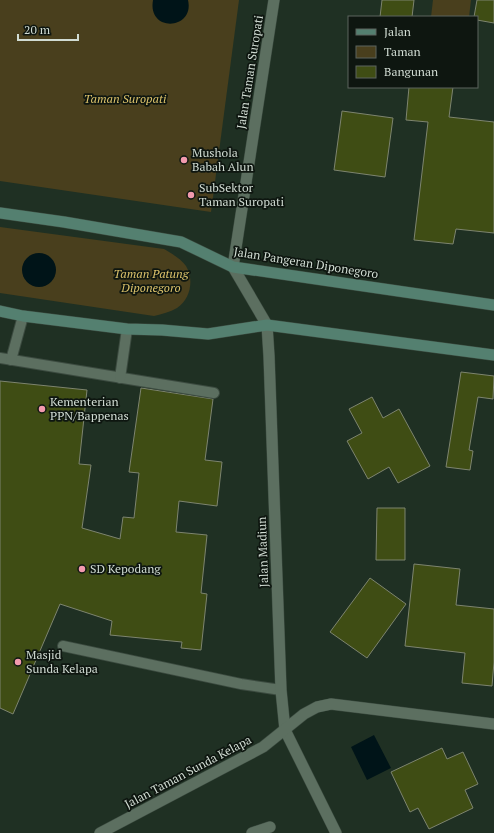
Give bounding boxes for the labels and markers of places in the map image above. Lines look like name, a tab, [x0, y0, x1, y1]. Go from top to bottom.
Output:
place label: Mushola Babah Alun	[192, 145, 254, 174]
marker: Mushola Babah Alun	[179, 155, 189, 165]
place label: SubSektor Taman Suropati	[199, 180, 284, 209]
marker: SubSektor Taman Suropati	[186, 190, 196, 200]
place label: Kementerian PPN/Bappenas	[50, 394, 129, 423]
marker: Kementerian PPN/Bappenas	[37, 404, 47, 414]
place label: SD Kepodang	[90, 561, 161, 576]
marker: SD Kepodang	[77, 564, 87, 574]
place label: Masjid Sunda Kelapa	[26, 647, 98, 676]
marker: Masjid Sunda Kelapa	[13, 657, 23, 667]

